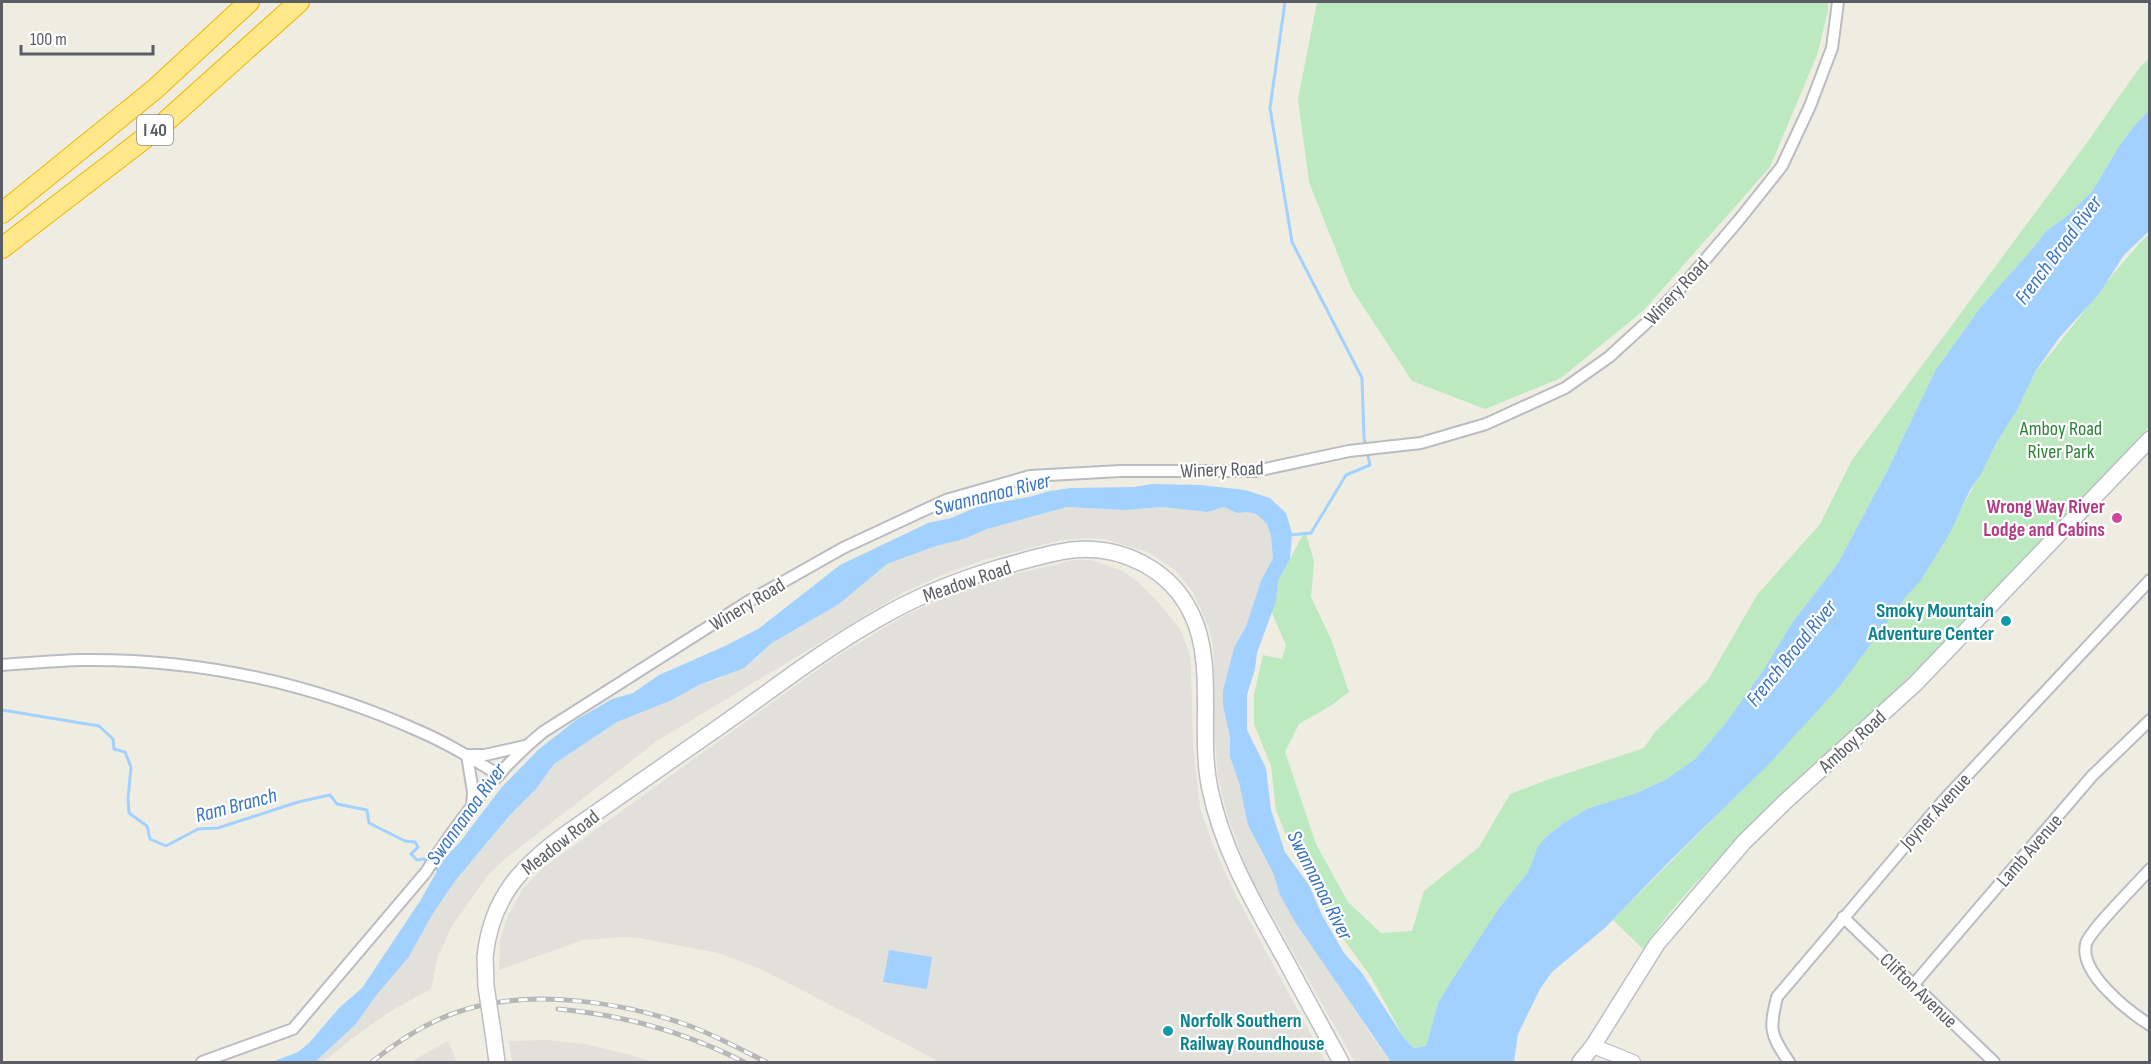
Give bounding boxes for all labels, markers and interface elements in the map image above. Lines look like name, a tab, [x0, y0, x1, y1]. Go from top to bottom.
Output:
scale bar	[21, 18, 153, 56]
text: 100 m	[30, 29, 67, 50]
road number: I 40	[137, 115, 173, 145]
water label: French Broad River	[2010, 190, 2108, 309]
street label: Winery Road	[1639, 253, 1714, 330]
park label: Amboy Road River Park	[2019, 417, 2102, 464]
street label: Winery Road	[1180, 457, 1264, 483]
water label: Swannanoa River	[931, 468, 1054, 521]
place label: Wrong Way River Lodge and Cabins	[1983, 495, 2105, 542]
marker: Wrong Way River Lodge and Cabins	[2110, 511, 2124, 525]
street label: Meadow Road	[920, 556, 1015, 608]
street label: Winery Road	[706, 573, 789, 637]
water label: French Broad River	[1741, 594, 1842, 711]
place label: Smoky Mountain Adventure Center	[1867, 599, 1994, 646]
marker: Smoky Mountain Adventure Center	[1999, 614, 2013, 628]
street label: Amboy Road	[1813, 705, 1891, 779]
water label: Swannanoa River	[421, 758, 512, 870]
street label: Joyner Avenue	[1895, 769, 1976, 856]
water label: Ram Branch	[193, 783, 280, 828]
street label: Meadow Road	[517, 805, 604, 881]
street label: Lamb Avenue	[1992, 809, 2068, 892]
water label: Swannanoa River	[1281, 826, 1358, 945]
street label: Clifton Avenue	[1875, 948, 1962, 1033]
place label: Norfolk Southern Railway Roundhouse	[1180, 1009, 1324, 1056]
marker: Norfolk Southern Railway Roundhouse	[1161, 1024, 1175, 1038]

